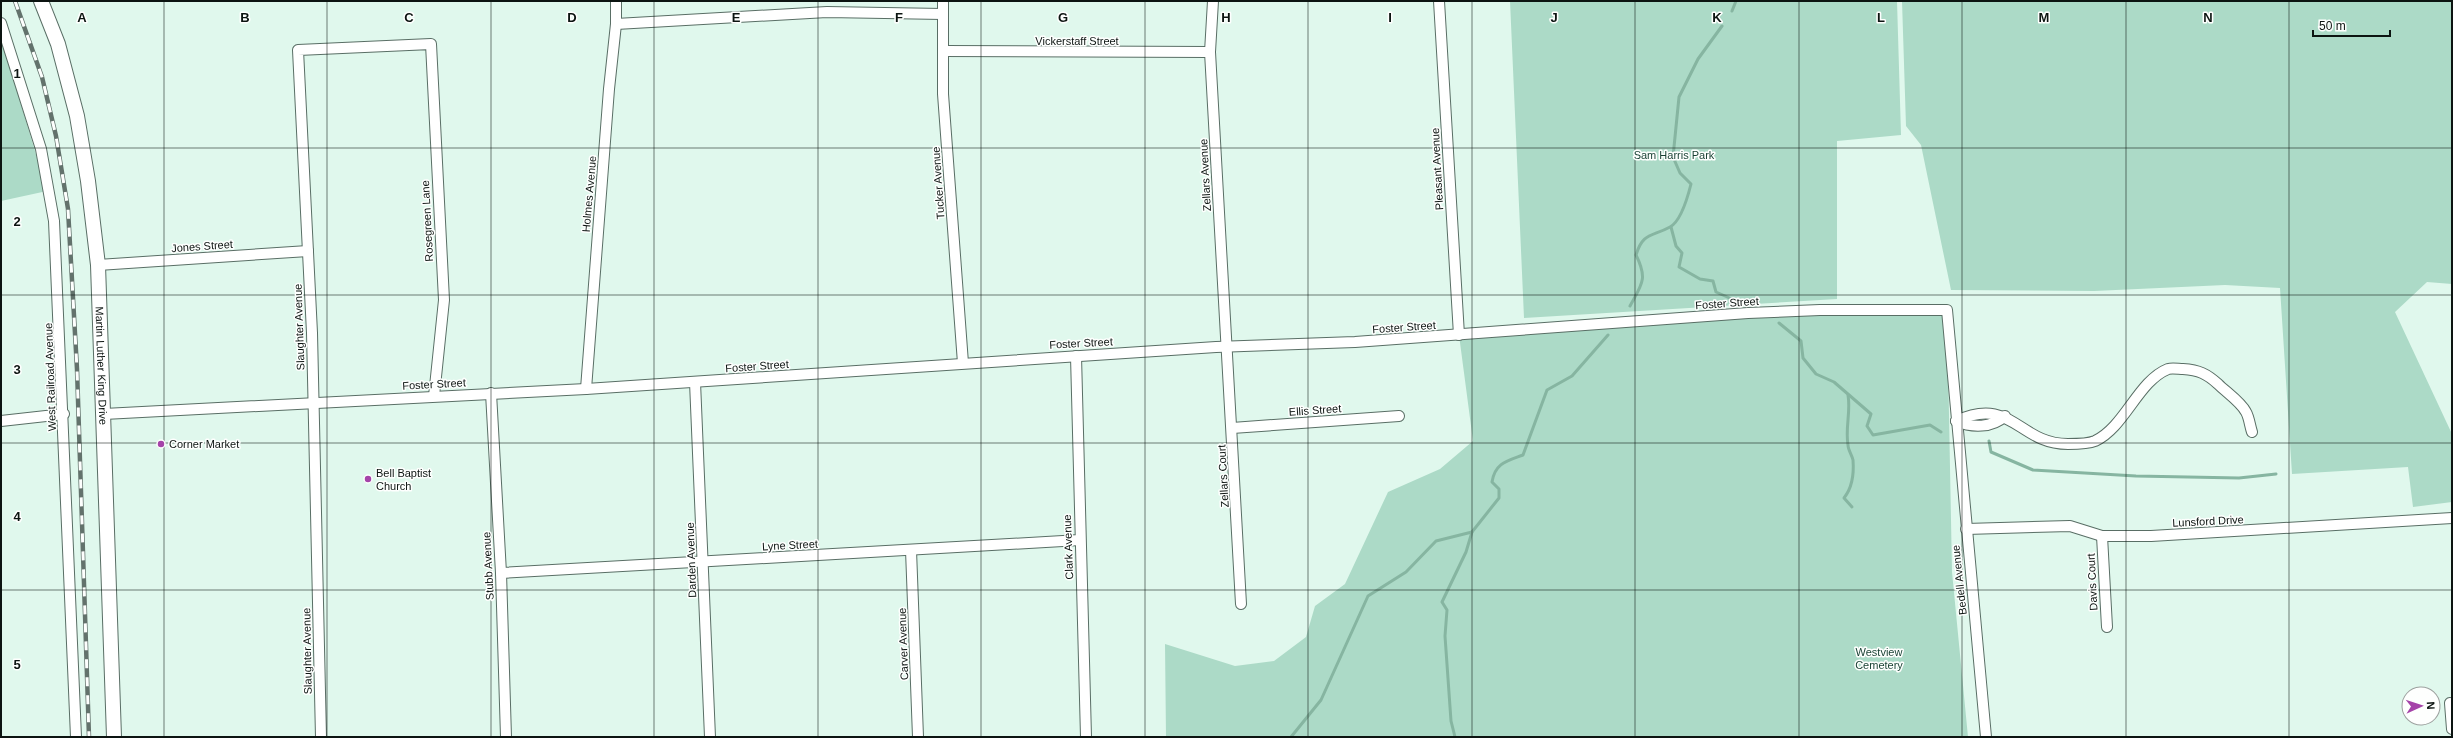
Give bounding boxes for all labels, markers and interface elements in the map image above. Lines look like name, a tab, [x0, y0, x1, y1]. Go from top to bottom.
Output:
text: A	[77, 10, 87, 25]
text: B	[240, 10, 250, 25]
text: C	[404, 10, 414, 25]
text: D	[567, 10, 577, 25]
text: E	[732, 10, 741, 25]
text: F	[895, 10, 903, 25]
text: G	[1058, 10, 1068, 25]
text: H	[1221, 10, 1231, 25]
text: I	[1388, 10, 1392, 25]
text: J	[1550, 10, 1558, 25]
text: K	[1712, 10, 1722, 25]
text: L	[1877, 10, 1885, 25]
text: M	[2039, 10, 2049, 25]
text: N	[2203, 10, 2213, 25]
scale bar	[2313, 12, 2390, 38]
text: 50 m	[2319, 19, 2346, 33]
street label: Vickerstaff Street	[1035, 35, 1119, 47]
text: 1	[13, 66, 21, 81]
street label: Pleasant Avenue	[1429, 128, 1445, 210]
street label: Zellars Avenue	[1197, 138, 1213, 212]
street label: Tucker Avenue	[929, 146, 947, 220]
park label: Sam Harris Park	[1634, 149, 1715, 161]
street label: Holmes Avenue	[580, 155, 598, 233]
street label: Rosegreen Lane	[419, 180, 435, 262]
text: 2	[13, 214, 21, 229]
street label: Jones Street	[171, 238, 233, 254]
street label: Slaughter Avenue	[291, 283, 307, 371]
street label: Foster Street	[1695, 295, 1759, 311]
street label: Martin Luther King Drive	[93, 306, 109, 425]
street label: Foster Street	[1372, 319, 1436, 335]
street label: West Railroad Avenue	[42, 323, 58, 431]
street label: Foster Street	[1049, 335, 1113, 351]
street label: Foster Street	[725, 358, 789, 374]
text: 3	[13, 362, 21, 377]
street label: Foster Street	[402, 376, 466, 392]
street label: Ellis Street	[1288, 402, 1342, 418]
place label: Corner Market	[169, 438, 239, 450]
marker: Corner Market	[156, 439, 166, 449]
street label: Zellars Court	[1215, 444, 1231, 508]
place label: Bell Baptist Church	[376, 467, 431, 492]
marker: Bell Baptist Church	[363, 474, 373, 484]
text: 4	[13, 509, 21, 524]
street label: Lunsford Drive	[2172, 513, 2244, 529]
street label: Clark Avenue	[1061, 514, 1075, 580]
street label: Darden Avenue	[684, 522, 698, 598]
street label: Stubb Avenue	[480, 532, 496, 600]
street label: Lyne Street	[762, 538, 818, 552]
street label: Bedell Avenue	[1949, 544, 1969, 616]
street label: Davis Court	[2085, 553, 2099, 611]
street label: Slaughter Avenue	[300, 608, 314, 694]
street label: Carver Avenue	[896, 608, 910, 680]
park label: Westview Cemetery	[1855, 646, 1903, 671]
text: 5	[13, 657, 21, 672]
north arrow	[2401, 686, 2441, 726]
text: N	[2425, 701, 2437, 710]

